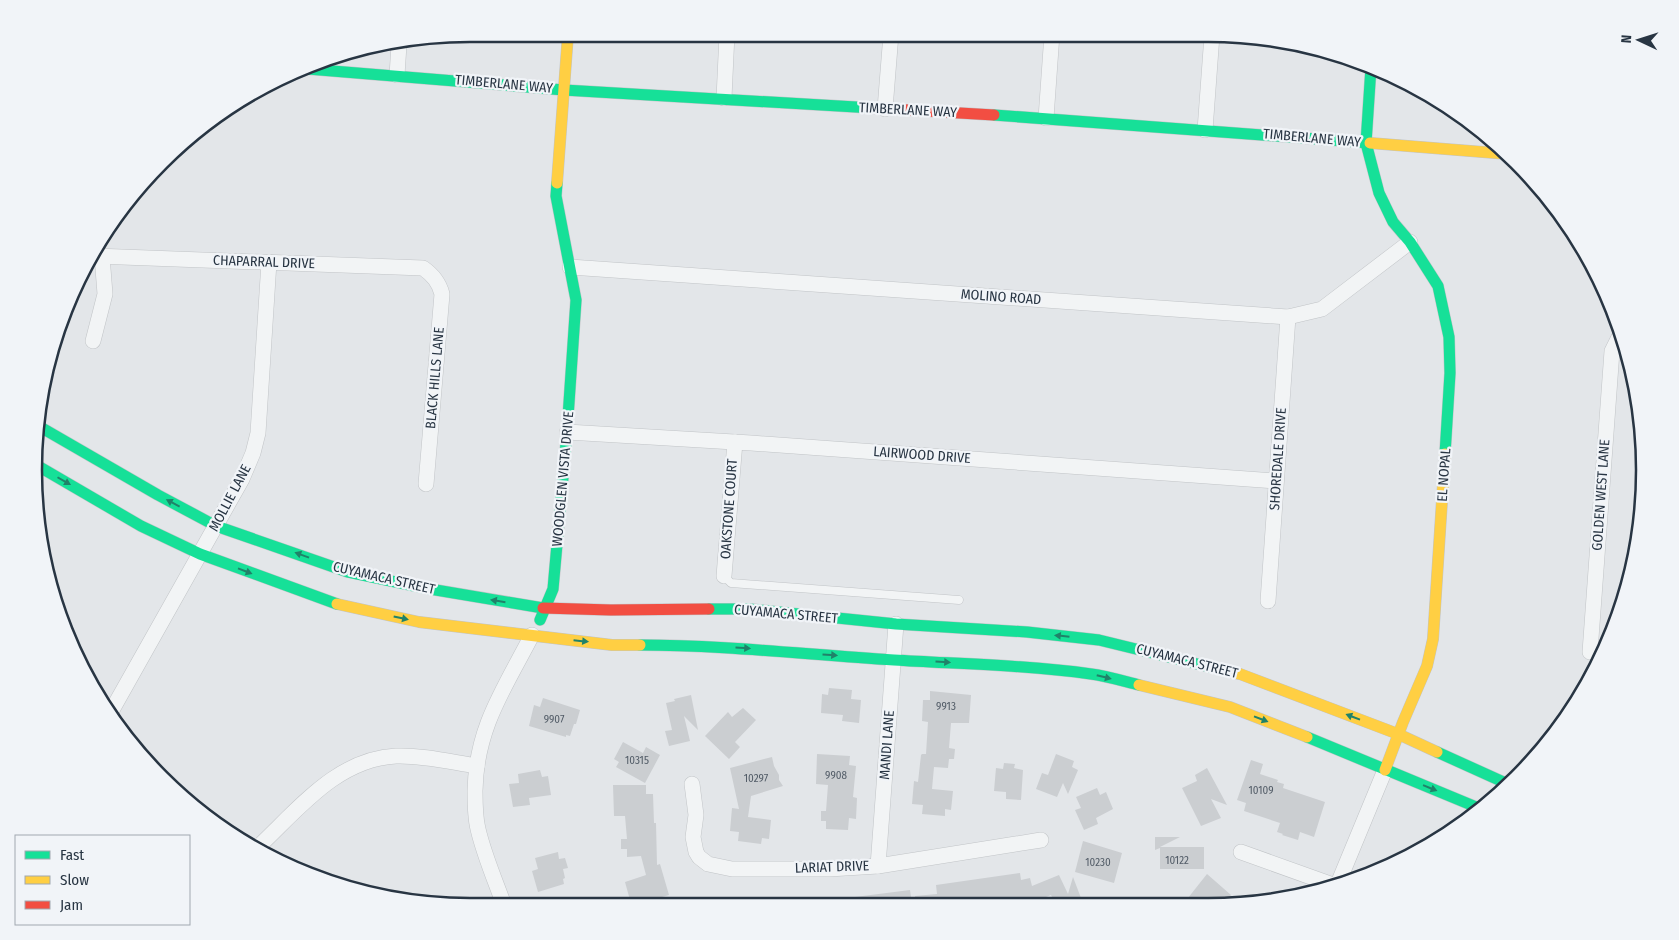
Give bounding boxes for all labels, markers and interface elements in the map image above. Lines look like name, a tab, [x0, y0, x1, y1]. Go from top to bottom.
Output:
north arrow	[1614, 15, 1664, 65]
text: N	[1618, 34, 1635, 44]
street label: TIMBERLANE WAY	[454, 71, 554, 97]
street label: TIMBERLANE WAY	[859, 99, 957, 121]
street label: TIMBERLANE WAY	[1262, 125, 1362, 151]
street label: CHAPARRAL DRIVE	[213, 252, 316, 272]
street label: MOLINO ROAD	[960, 286, 1042, 308]
street label: BLACK HILLS LANE	[422, 326, 448, 430]
street label: SHOREDALE DRIVE	[1266, 407, 1290, 511]
street label: WOODGLEN VISTA DRIVE	[549, 410, 577, 547]
street label: GOLDEN WEST LANE	[1589, 438, 1613, 551]
street label: LAIRWOOD DRIVE	[873, 443, 972, 467]
street label: EL NOPAL	[1434, 448, 1454, 502]
street label: OAKSTONE COURT	[717, 458, 741, 560]
street label: MOLLIE LANE	[205, 461, 255, 534]
one-way arrow	[58, 477, 71, 486]
one-way arrow	[165, 499, 180, 507]
one-way arrow	[294, 551, 309, 559]
street label: CUYAMACA STREET	[331, 558, 437, 598]
one-way arrow	[238, 568, 253, 576]
one-way arrow	[489, 597, 505, 605]
street label: CUYAMACA STREET	[733, 601, 839, 627]
one-way arrow	[393, 614, 408, 622]
one-way arrow	[1054, 632, 1070, 640]
one-way arrow	[573, 637, 589, 645]
street label: CUYAMACA STREET	[1134, 640, 1240, 682]
one-way arrow	[735, 645, 751, 653]
one-way arrow	[822, 651, 838, 659]
one-way arrow	[935, 659, 951, 667]
one-way arrow	[1097, 673, 1112, 681]
house number: 9913	[936, 700, 956, 713]
street label: MANDI LANE	[876, 709, 898, 780]
house number: 9907	[544, 713, 565, 726]
one-way arrow	[1345, 713, 1360, 721]
one-way arrow	[1254, 715, 1269, 723]
house number: 10315	[625, 754, 649, 767]
house number: 9908	[825, 769, 847, 782]
house number: 10297	[744, 772, 769, 785]
house number: 10109	[1248, 784, 1274, 797]
one-way arrow	[1423, 785, 1437, 793]
legend	[15, 835, 190, 925]
text: Fast	[60, 846, 84, 864]
house number: 10122	[1165, 854, 1189, 867]
house number: 10230	[1085, 856, 1111, 869]
street label: LARIAT DRIVE	[795, 857, 870, 877]
text: Slow	[60, 871, 89, 889]
text: Jam	[60, 896, 83, 914]

